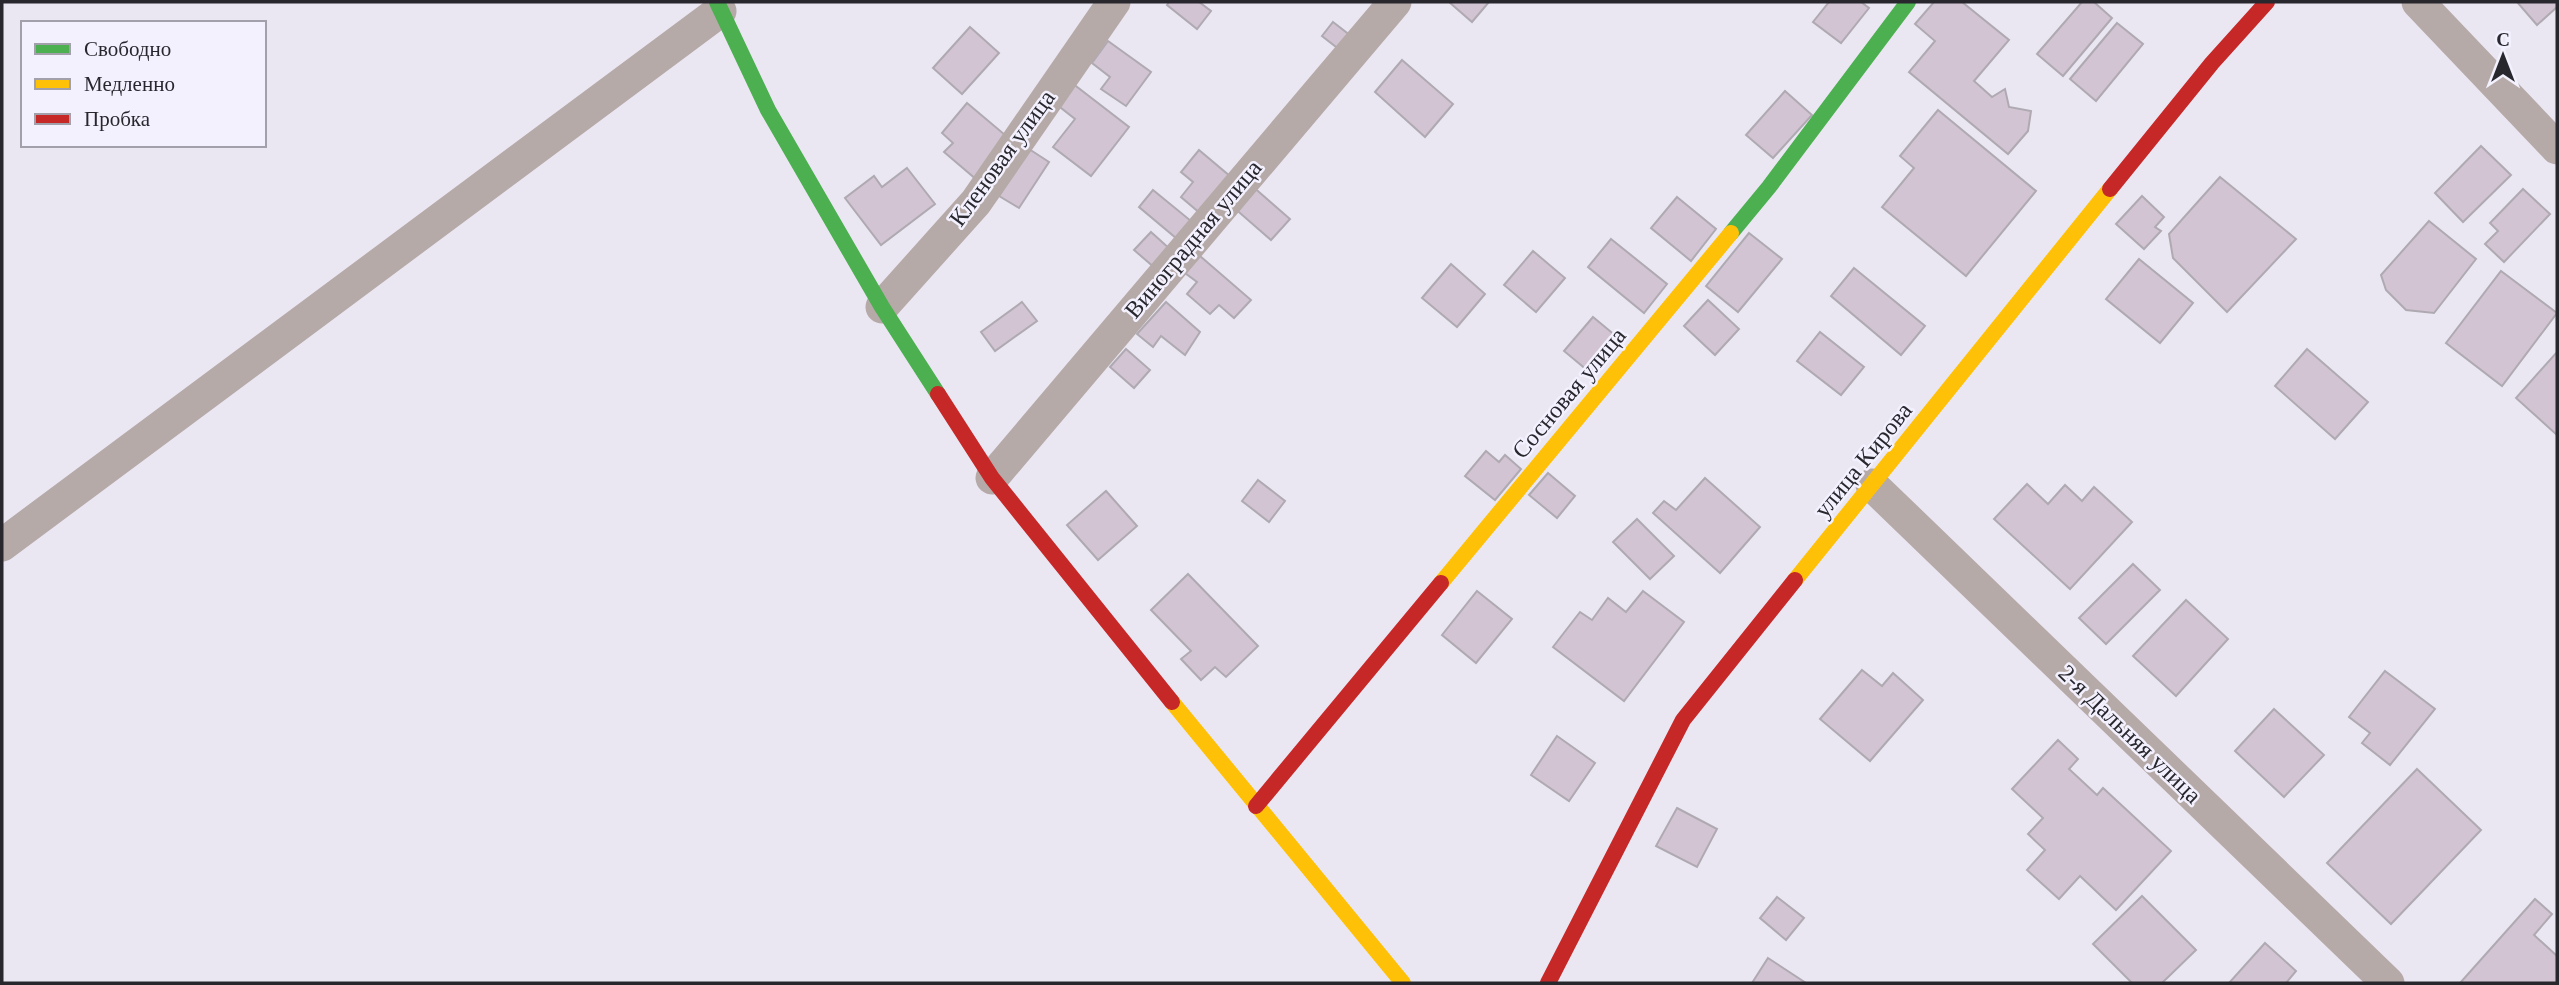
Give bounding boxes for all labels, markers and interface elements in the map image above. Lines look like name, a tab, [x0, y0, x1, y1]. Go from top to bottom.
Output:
legend	[21, 21, 266, 147]
north arrow	[2468, 21, 2538, 91]
text: С	[2496, 29, 2510, 50]
text: Свободно	[84, 37, 171, 61]
text: Медленно	[84, 72, 175, 96]
street label: Кленовая улица	[944, 85, 1060, 231]
text: Пробка	[84, 107, 151, 131]
street label: Виноградная улица	[1119, 154, 1267, 323]
street label: Сосновая улица	[1507, 322, 1631, 463]
street label: улица Кирова	[1809, 397, 1917, 522]
street label: 2-я Дальняя улица	[2054, 660, 2207, 809]

